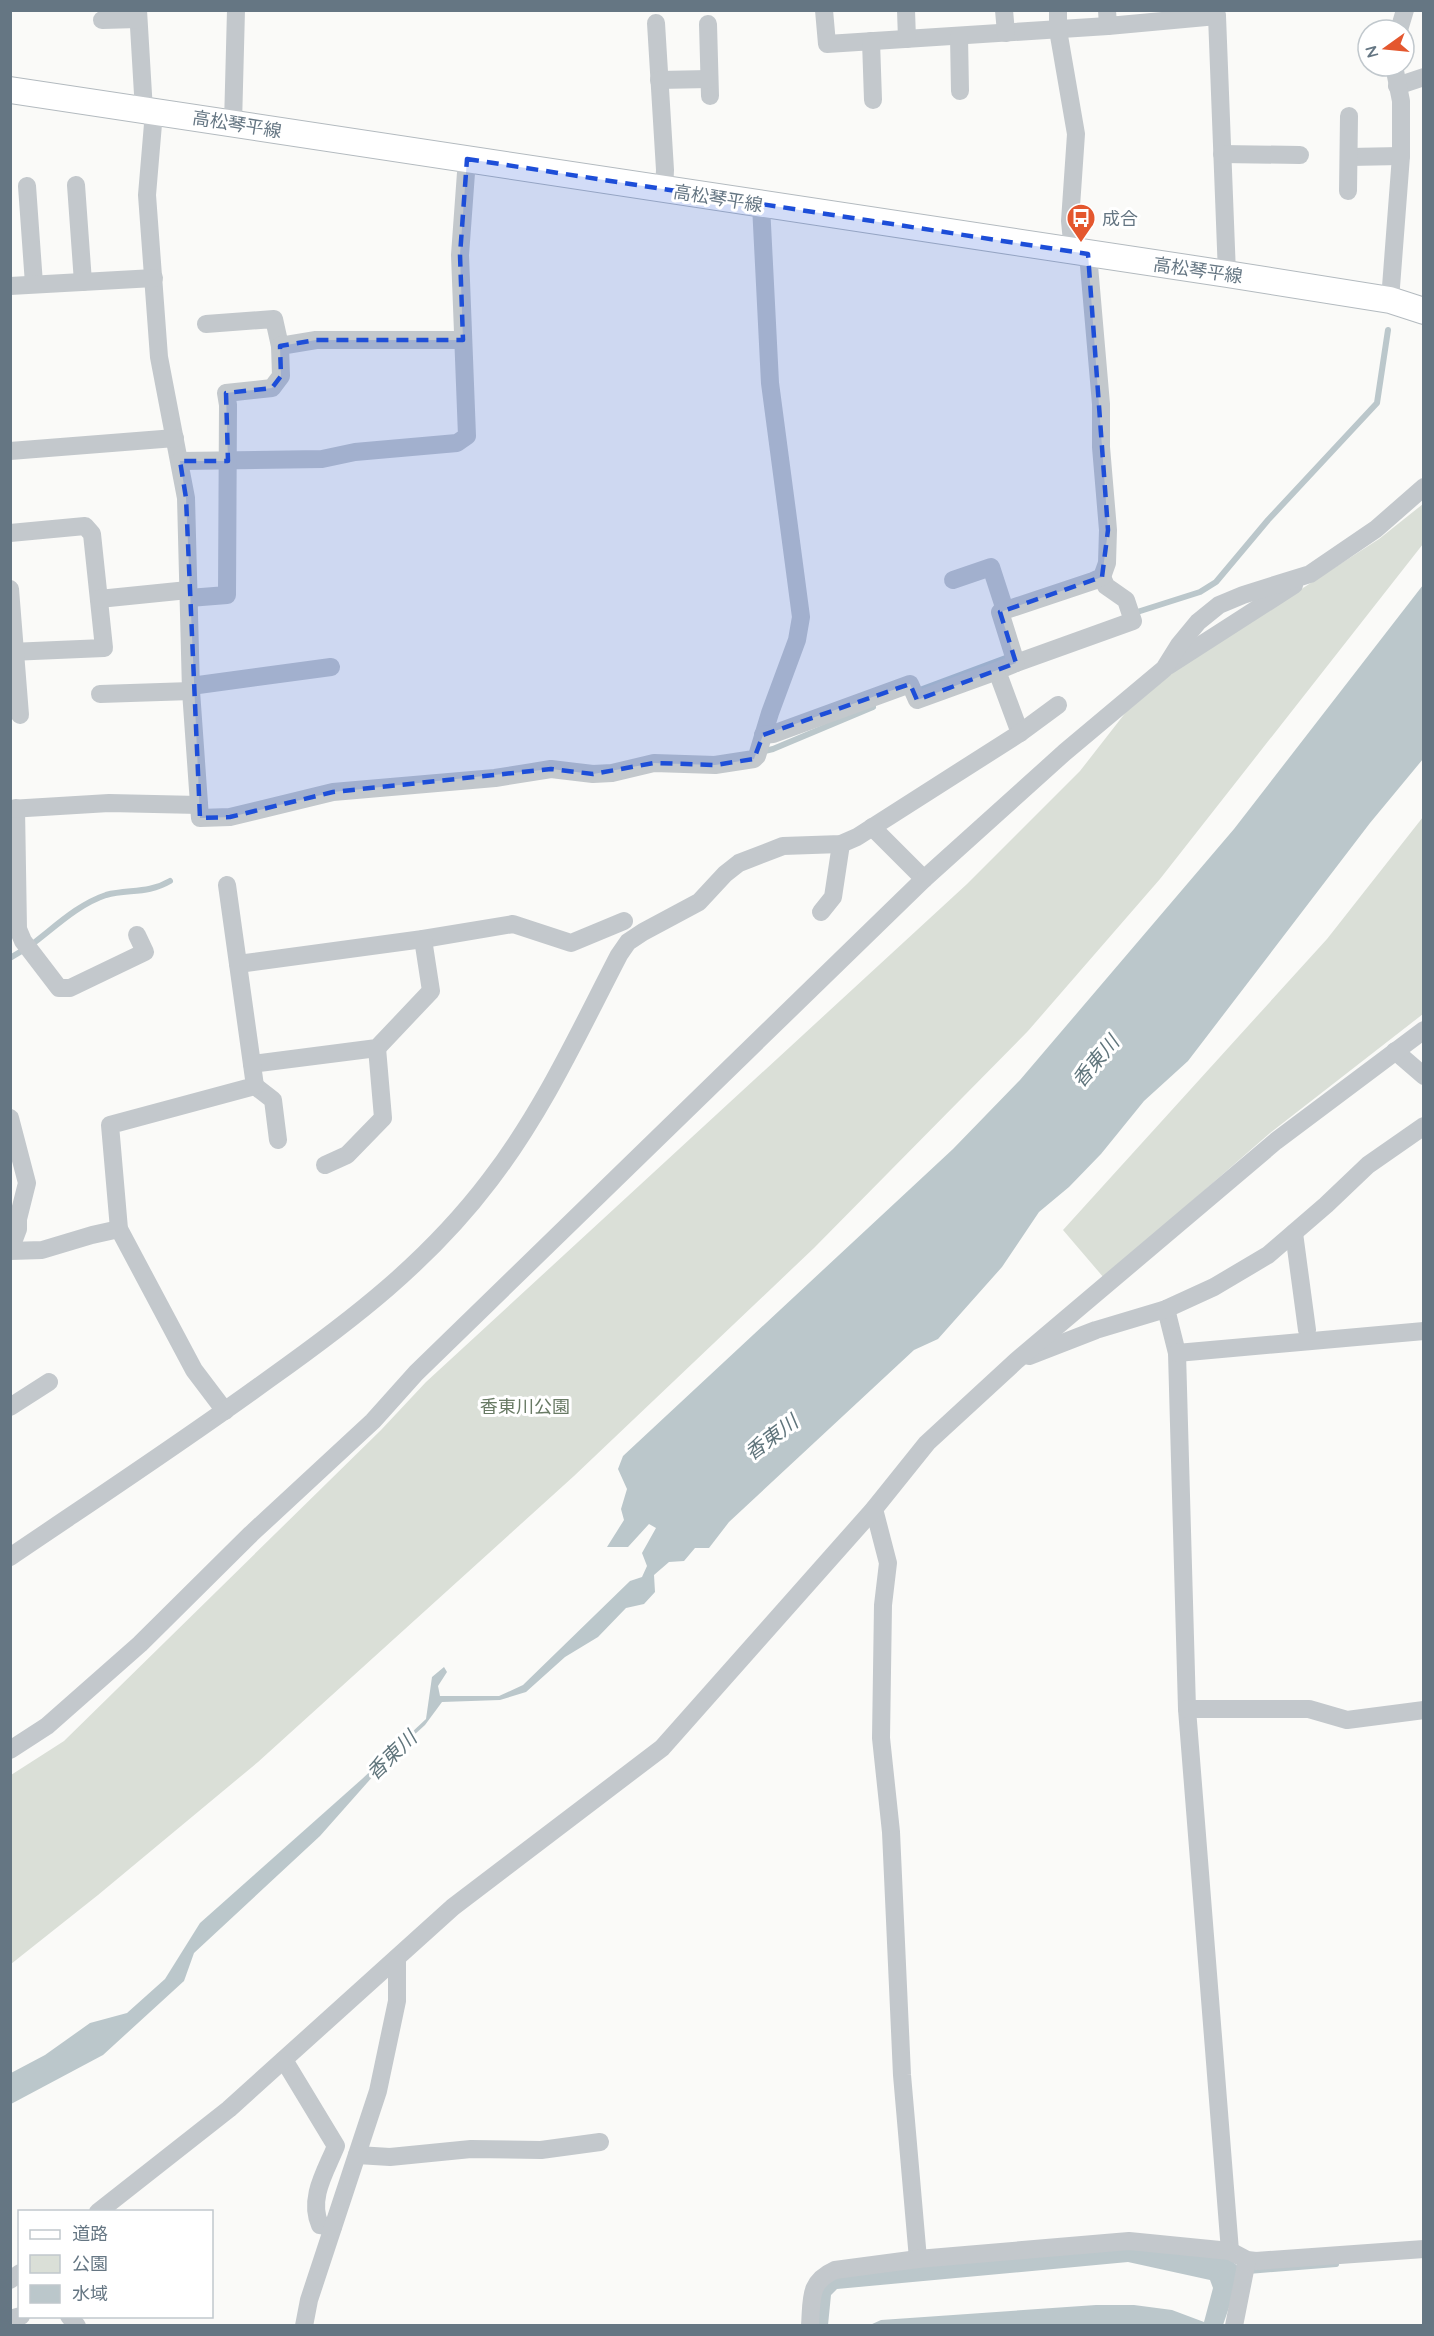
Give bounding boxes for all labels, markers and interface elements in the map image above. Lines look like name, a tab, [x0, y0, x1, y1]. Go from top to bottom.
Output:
north arrow	[1356, 18, 1416, 78]
text: N	[1360, 44, 1383, 60]
street label: 高松琴平線	[191, 106, 283, 142]
street label: 高松琴平線	[672, 180, 764, 216]
bus stop icon: 成合	[1065, 202, 1097, 244]
place label: 成合	[1102, 207, 1138, 230]
street label: 高松琴平線	[1152, 252, 1244, 288]
water label: 香東川	[1066, 1028, 1125, 1092]
park label: 香東川公園	[480, 1395, 570, 1418]
water label: 香東川	[740, 1408, 804, 1465]
water label: 香東川	[361, 1724, 423, 1785]
legend	[18, 2210, 213, 2318]
text: 道路	[72, 2222, 108, 2245]
text: 公園	[72, 2252, 108, 2275]
text: 水域	[72, 2282, 108, 2305]

